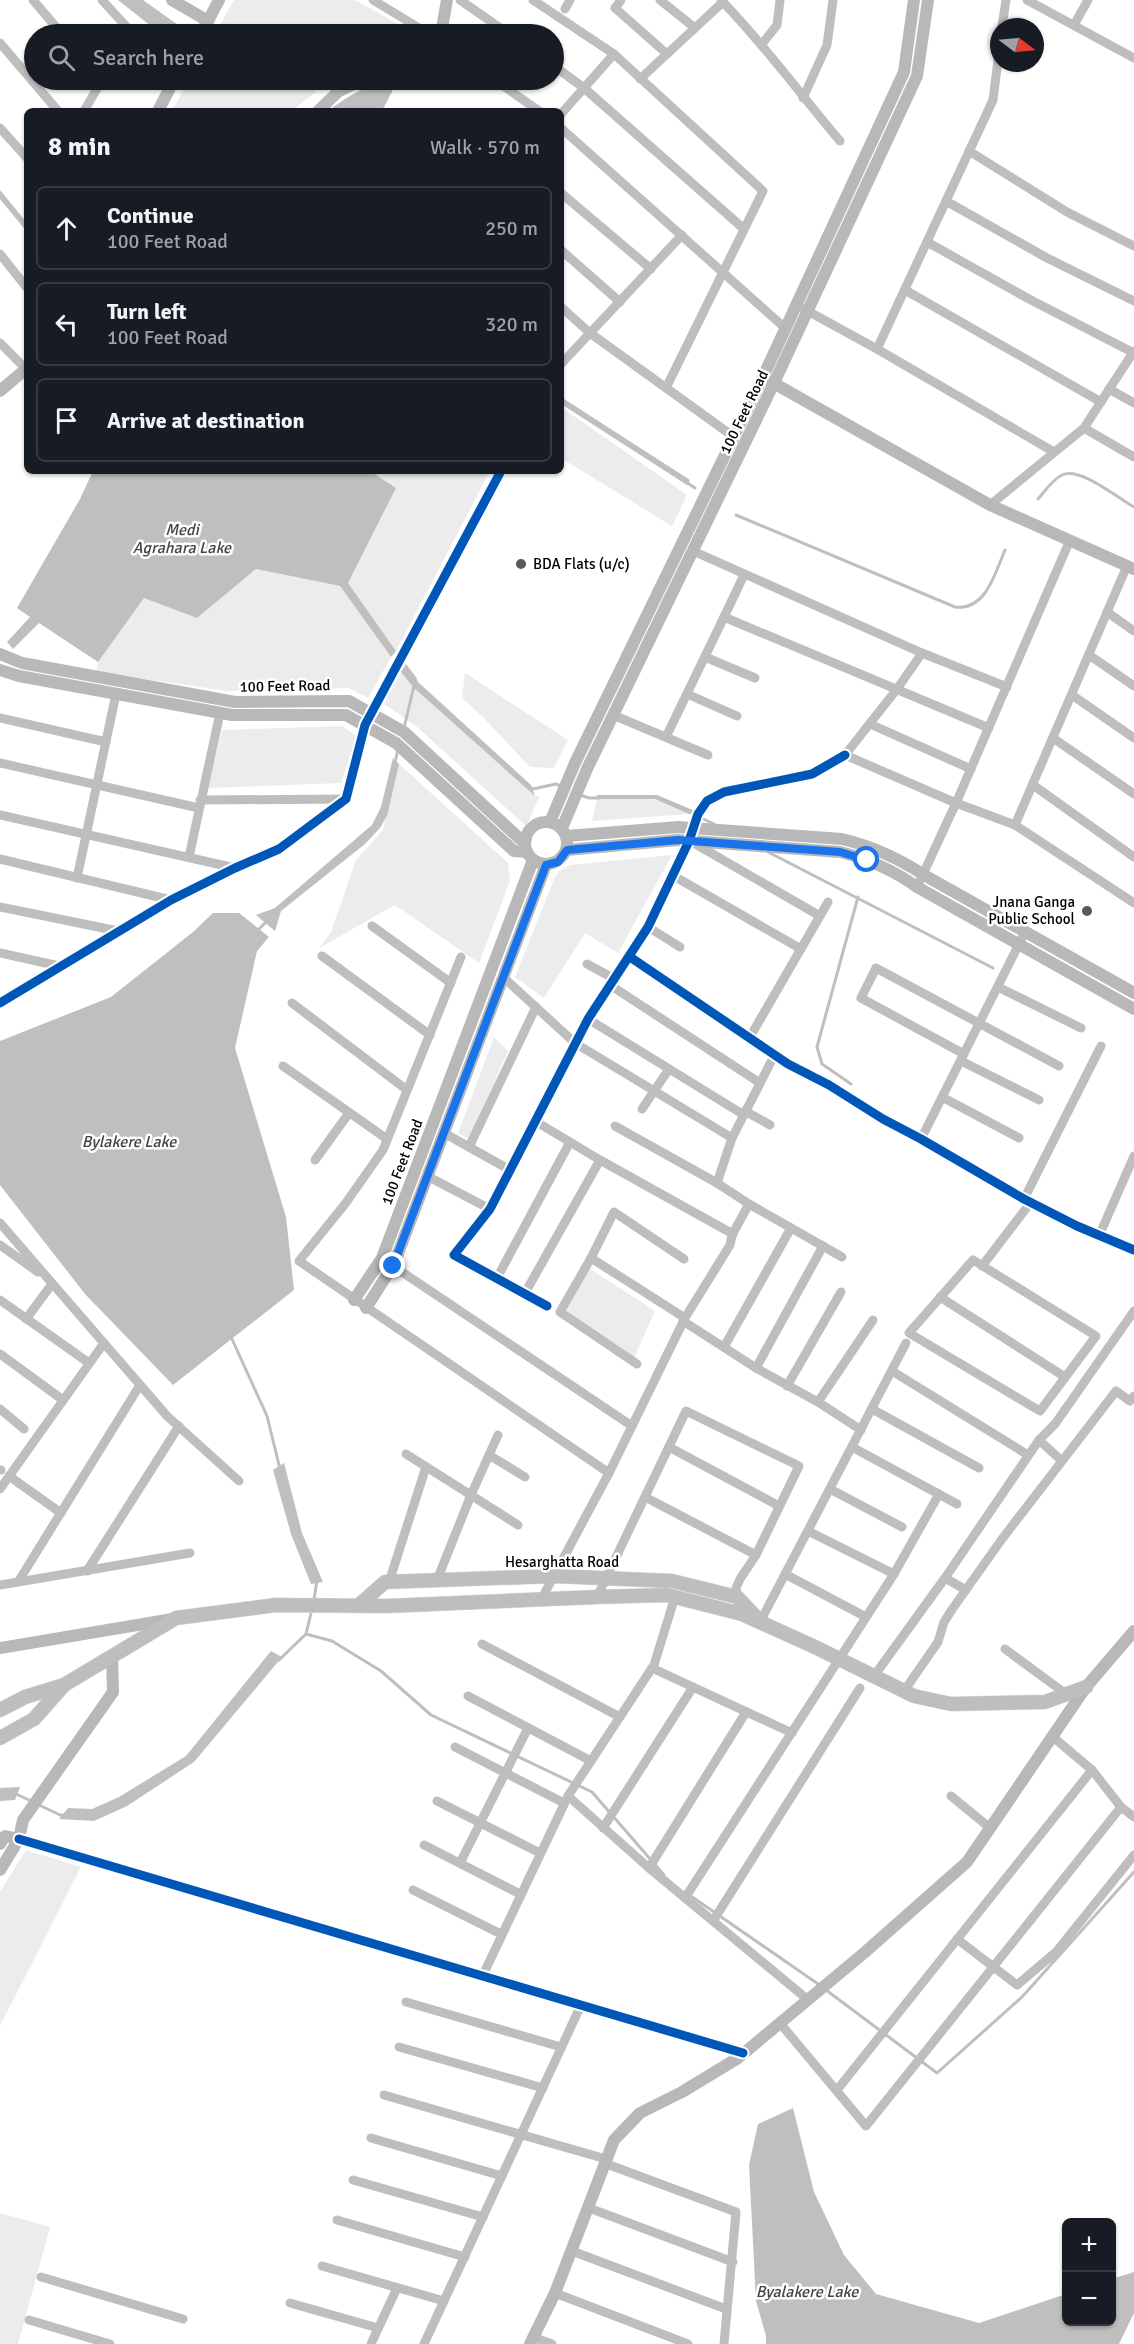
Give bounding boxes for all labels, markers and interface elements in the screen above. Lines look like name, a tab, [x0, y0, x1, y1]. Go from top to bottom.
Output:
north arrow	[990, 18, 1044, 72]
search box	[24, 24, 564, 90]
icon: search	[45, 41, 78, 74]
text: Search here	[93, 44, 204, 71]
text: 8 min	[48, 131, 111, 163]
text: Walk · 570 m	[430, 135, 540, 160]
text: Continue	[107, 202, 194, 229]
icon: ahead	[50, 212, 83, 245]
text: 250 m	[485, 216, 538, 241]
text: 100 Feet Road	[107, 229, 228, 254]
text: Turn left	[107, 298, 187, 325]
icon: left	[50, 308, 83, 341]
text: 320 m	[485, 312, 538, 337]
text: 100 Feet Road	[107, 325, 228, 350]
street label: 100 Feet Road	[716, 367, 772, 457]
icon: arrive	[50, 404, 83, 437]
text: Arrive at destination	[107, 407, 304, 434]
water label: Medi Agrahara Lake	[133, 520, 232, 558]
place label: BDA Flats (u/c)	[533, 555, 630, 573]
marker: BDA Flats (u/c)	[514, 557, 528, 571]
street label: 100 Feet Road	[240, 676, 331, 696]
route start	[853, 846, 879, 872]
place label: Jnana Ganga Public School	[988, 893, 1075, 928]
marker: Jnana Ganga Public School	[1080, 904, 1094, 918]
street label: 100 Feet Road	[377, 1116, 427, 1208]
water label: Bylakere Lake	[82, 1132, 177, 1152]
route end	[379, 1252, 405, 1278]
street label: Hesarghatta Road	[505, 1553, 619, 1571]
map controls	[1062, 2218, 1116, 2326]
button: +	[1062, 2218, 1116, 2272]
button: −	[1062, 2272, 1116, 2326]
water label: Byalakere Lake	[756, 2282, 859, 2302]

